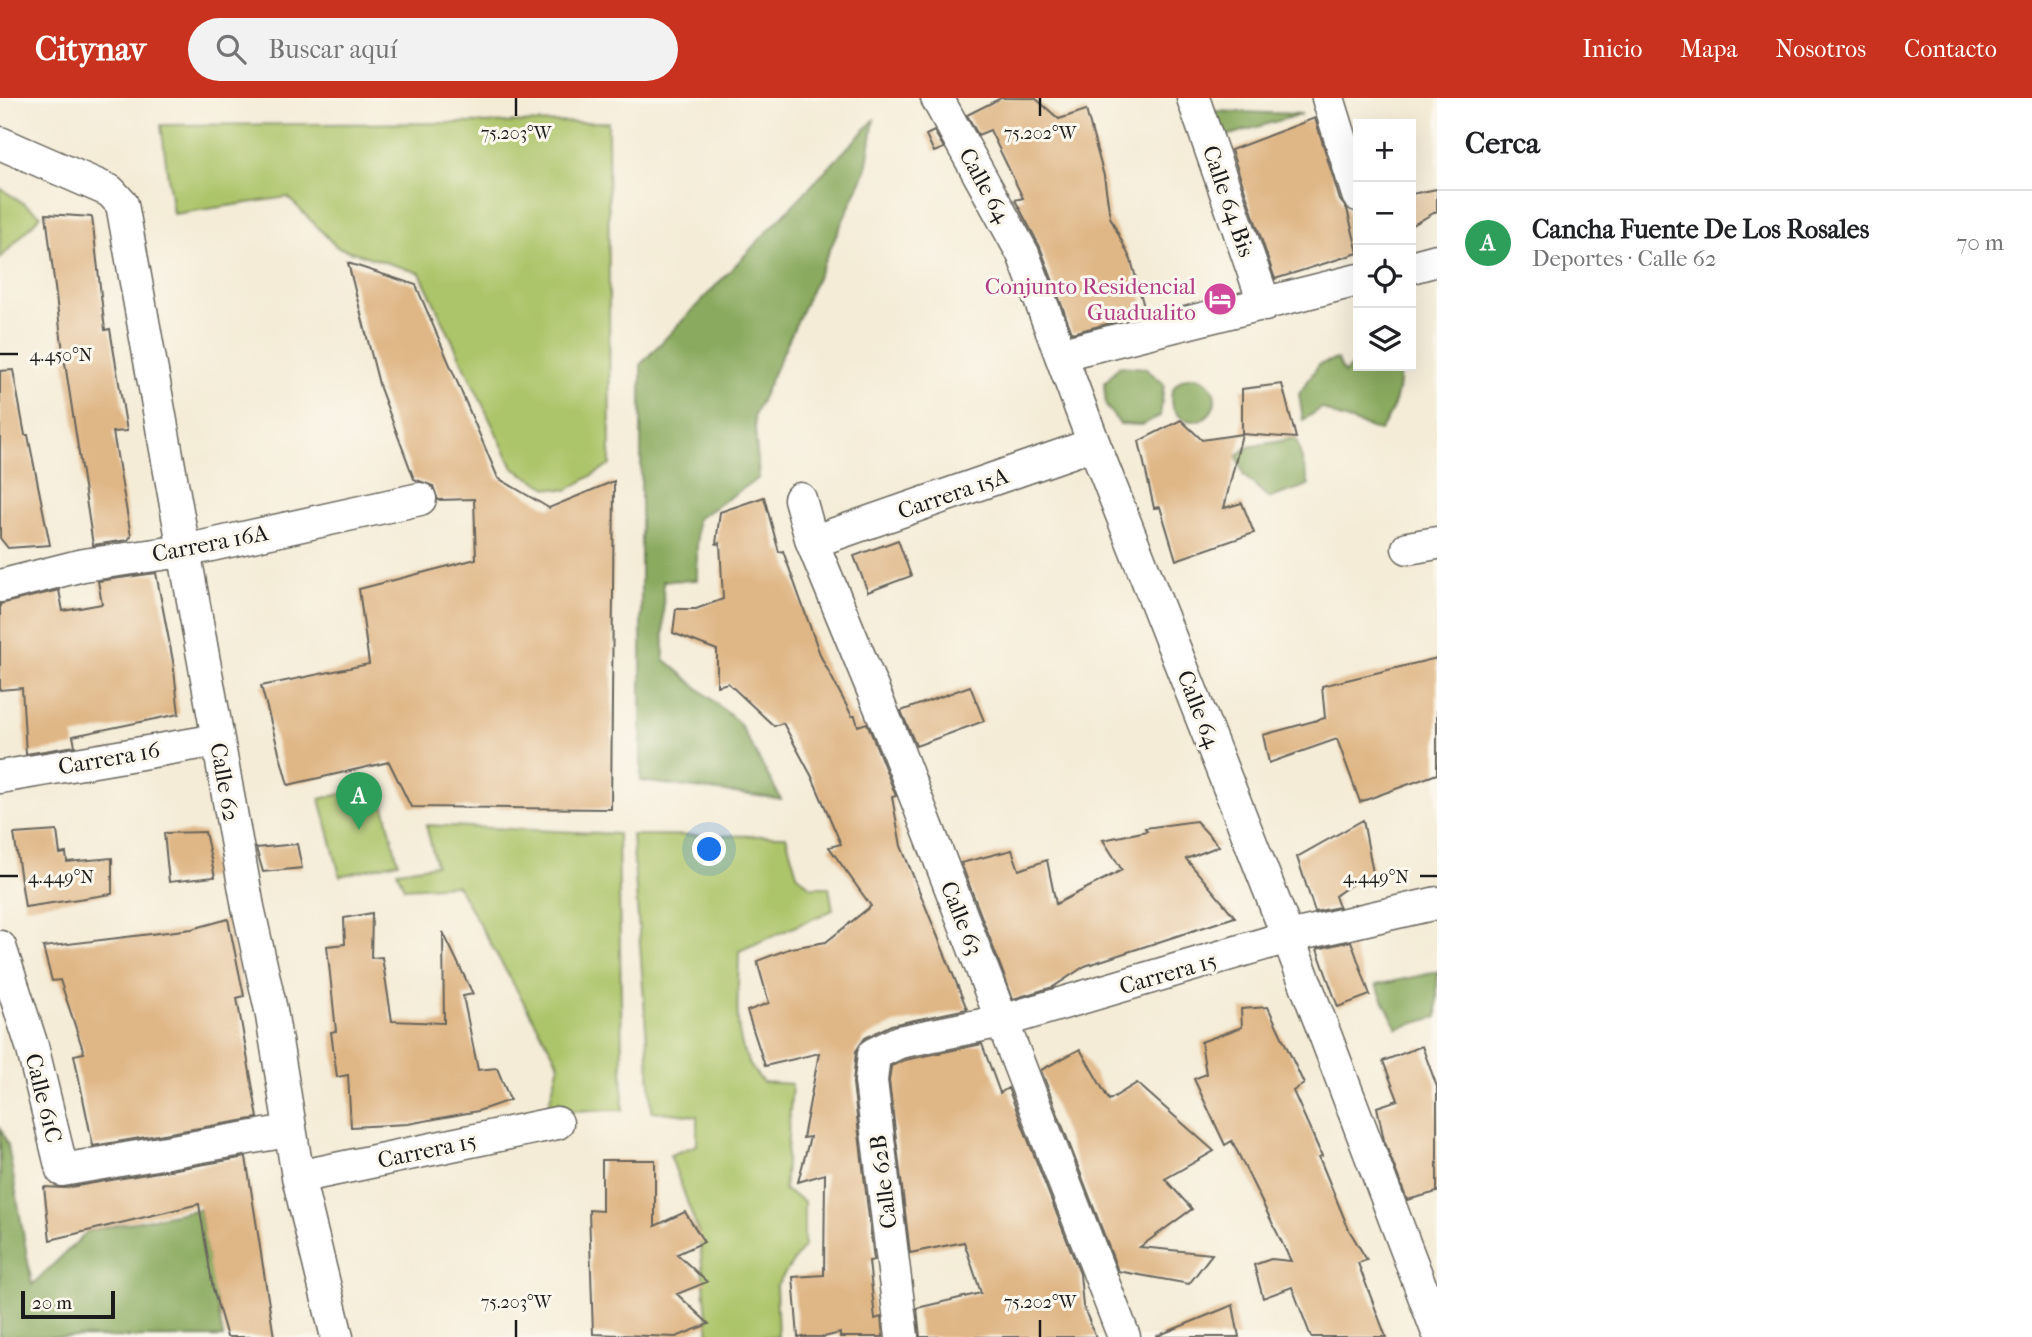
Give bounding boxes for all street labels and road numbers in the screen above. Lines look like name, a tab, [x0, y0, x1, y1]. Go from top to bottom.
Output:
street label: Calle 64 Bis	[1197, 142, 1260, 260]
street label: Calle 64	[953, 143, 1017, 228]
street label: Carrera 15A	[894, 462, 1013, 525]
street label: Carrera 16A	[150, 519, 272, 568]
street label: Calle 64	[1171, 667, 1226, 753]
street label: Carrera 16	[56, 736, 163, 781]
street label: Calle 62	[204, 741, 245, 824]
street label: Calle 63	[935, 877, 988, 959]
street label: Carrera 15	[1116, 947, 1220, 1000]
street label: Calle 61C	[19, 1051, 68, 1146]
street label: Carrera 15	[375, 1127, 479, 1174]
street label: Calle 62B	[864, 1134, 903, 1230]

